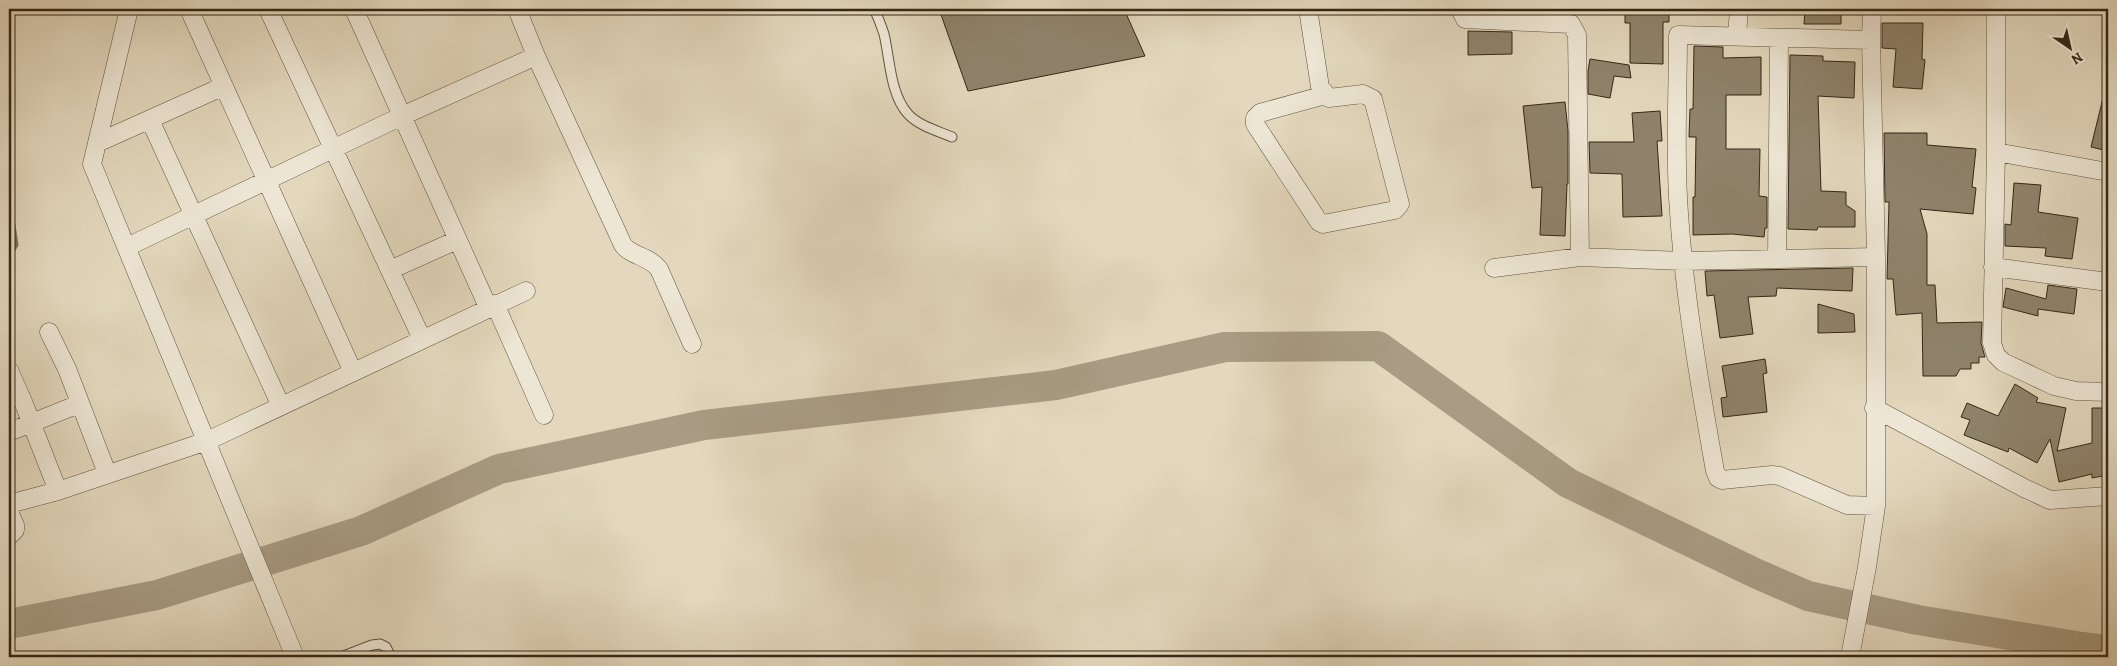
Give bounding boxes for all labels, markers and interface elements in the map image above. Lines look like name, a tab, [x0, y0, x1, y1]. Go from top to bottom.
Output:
north arrow	[2044, 22, 2094, 72]
text: N	[2067, 48, 2087, 69]

